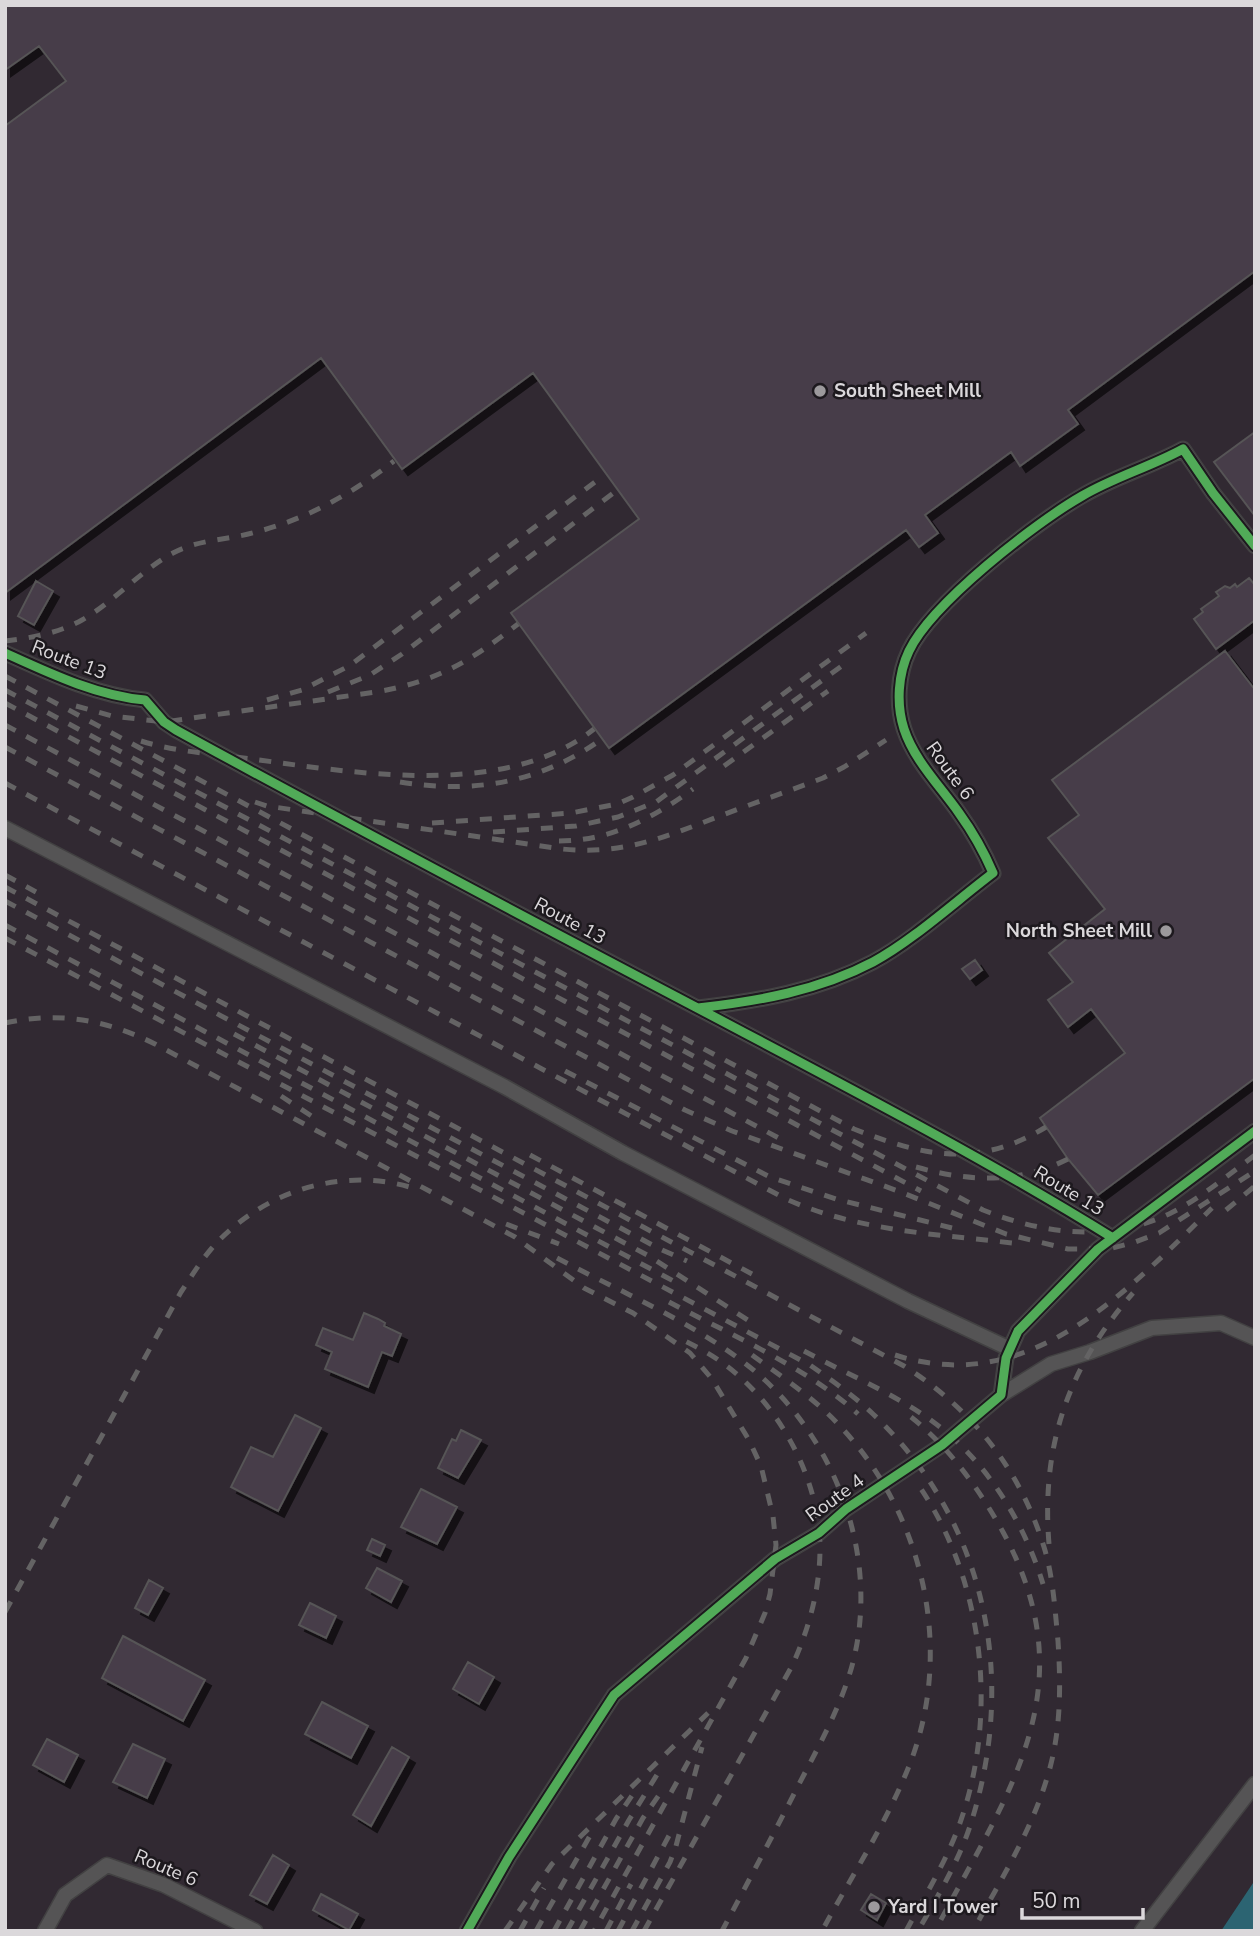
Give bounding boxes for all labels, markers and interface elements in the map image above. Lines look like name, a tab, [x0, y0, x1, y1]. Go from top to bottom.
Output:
place label: South Sheet Mill	[834, 378, 981, 404]
marker: South Sheet Mill	[812, 383, 828, 399]
street label: Route 13	[28, 634, 110, 686]
street label: Route 6	[920, 736, 980, 806]
street label: Route 13	[529, 891, 611, 951]
place label: North Sheet Mill	[1006, 918, 1152, 944]
marker: North Sheet Mill	[1158, 923, 1174, 939]
street label: Route 13	[1029, 1160, 1109, 1222]
street label: Route 4	[800, 1468, 870, 1528]
street label: Route 6	[130, 1843, 202, 1893]
scale bar	[1022, 1876, 1143, 1920]
text: 50 m	[1032, 1887, 1081, 1915]
place label: Yard I Tower	[887, 1894, 998, 1920]
marker: Yard I Tower	[866, 1899, 882, 1915]

